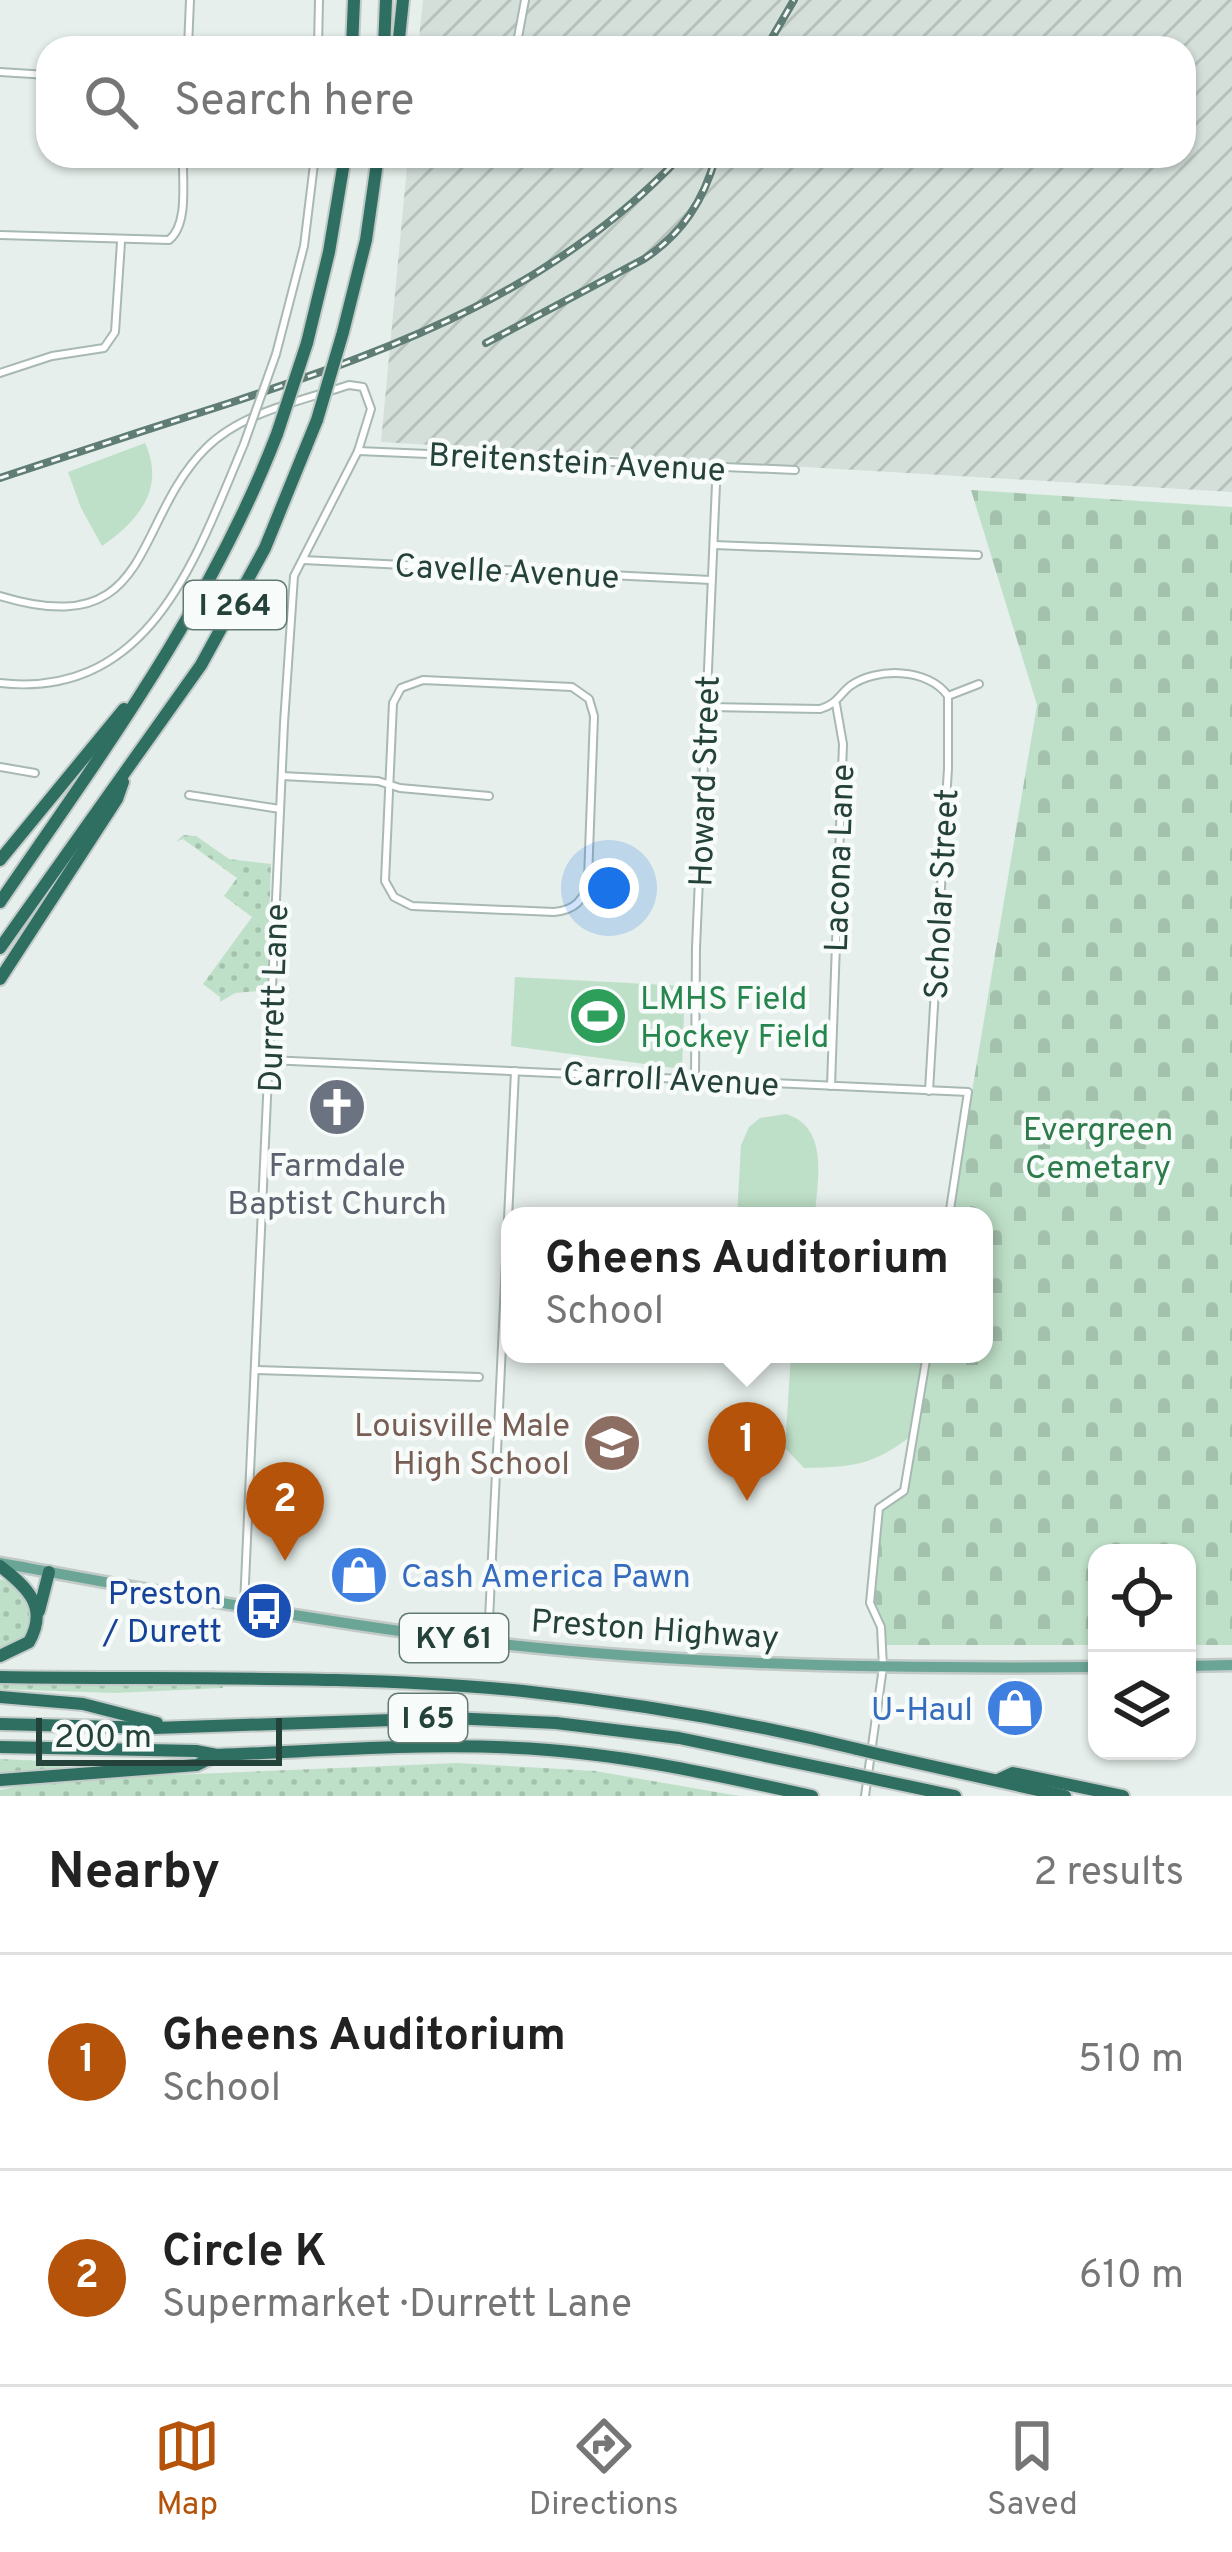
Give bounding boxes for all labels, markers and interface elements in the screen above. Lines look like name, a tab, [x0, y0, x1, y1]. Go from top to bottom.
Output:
search box	[36, 36, 1196, 168]
icon: search	[78, 69, 144, 135]
text: Search here	[174, 74, 414, 131]
street label: Breitenstein Avenue	[427, 436, 726, 494]
street label: Cavelle Avenue	[393, 547, 620, 601]
road number: I 264	[184, 581, 286, 629]
street label: Howard Street	[682, 675, 732, 888]
street label: Lacona Lane	[818, 763, 866, 953]
street label: Scholar Street	[918, 788, 970, 1001]
your location	[579, 858, 639, 918]
street label: Durrett Lane	[252, 903, 300, 1093]
place label: LMHS Field Hockey Field	[640, 980, 829, 1060]
sports icon: LMHS Field Hockey Field	[567, 985, 629, 1047]
street label: Carroll Avenue	[562, 1055, 780, 1109]
church icon: Farmdale Baptist Church	[306, 1076, 368, 1138]
park label: Evergreen Cemetary	[1023, 1111, 1173, 1191]
place label: Farmdale Baptist Church	[227, 1147, 447, 1227]
popup	[501, 1207, 993, 1363]
text: Gheens Auditorium	[545, 1232, 949, 1289]
text: School	[545, 1289, 664, 1338]
pin: 1	[708, 1402, 786, 1501]
place label: Louisville Male High School	[354, 1407, 570, 1487]
school or university icon: Louisville Male High School	[581, 1412, 643, 1474]
pin: 2	[246, 1462, 324, 1561]
shop icon: Cash America Pawn	[328, 1544, 390, 1606]
map controls	[1088, 1544, 1196, 1760]
button: locate	[1088, 1544, 1196, 1652]
place label: Cash America Pawn	[401, 1558, 691, 1600]
place label: Preston / Durett	[102, 1575, 222, 1655]
bus stop icon: Preston / Durett	[233, 1580, 295, 1642]
street label: Preston Highway	[529, 1602, 780, 1662]
road number: KY 61	[400, 1614, 508, 1662]
button: layers	[1088, 1652, 1196, 1760]
shop icon: U-Haul	[984, 1677, 1046, 1739]
place label: U-Haul	[871, 1691, 973, 1733]
road number: I 65	[389, 1694, 467, 1742]
scale bar	[36, 1712, 282, 1765]
text: 200 m	[54, 1718, 152, 1760]
text: Nearby	[48, 1842, 220, 1907]
text: 2 results	[1033, 1850, 1184, 1899]
text: Gheens Auditorium	[162, 2009, 566, 2066]
text: 1	[79, 2037, 95, 2086]
text: 510 m	[1078, 2037, 1184, 2086]
text: School	[162, 2066, 281, 2115]
text: Circle K	[162, 2225, 327, 2282]
text: 2	[75, 2253, 99, 2302]
text: 610 m	[1079, 2253, 1184, 2302]
text: Supermarket · Durrett Lane	[162, 2282, 632, 2331]
tab: Map	[154, 2413, 220, 2527]
tab: Directions	[529, 2413, 679, 2527]
tab: Saved	[987, 2413, 1078, 2527]

